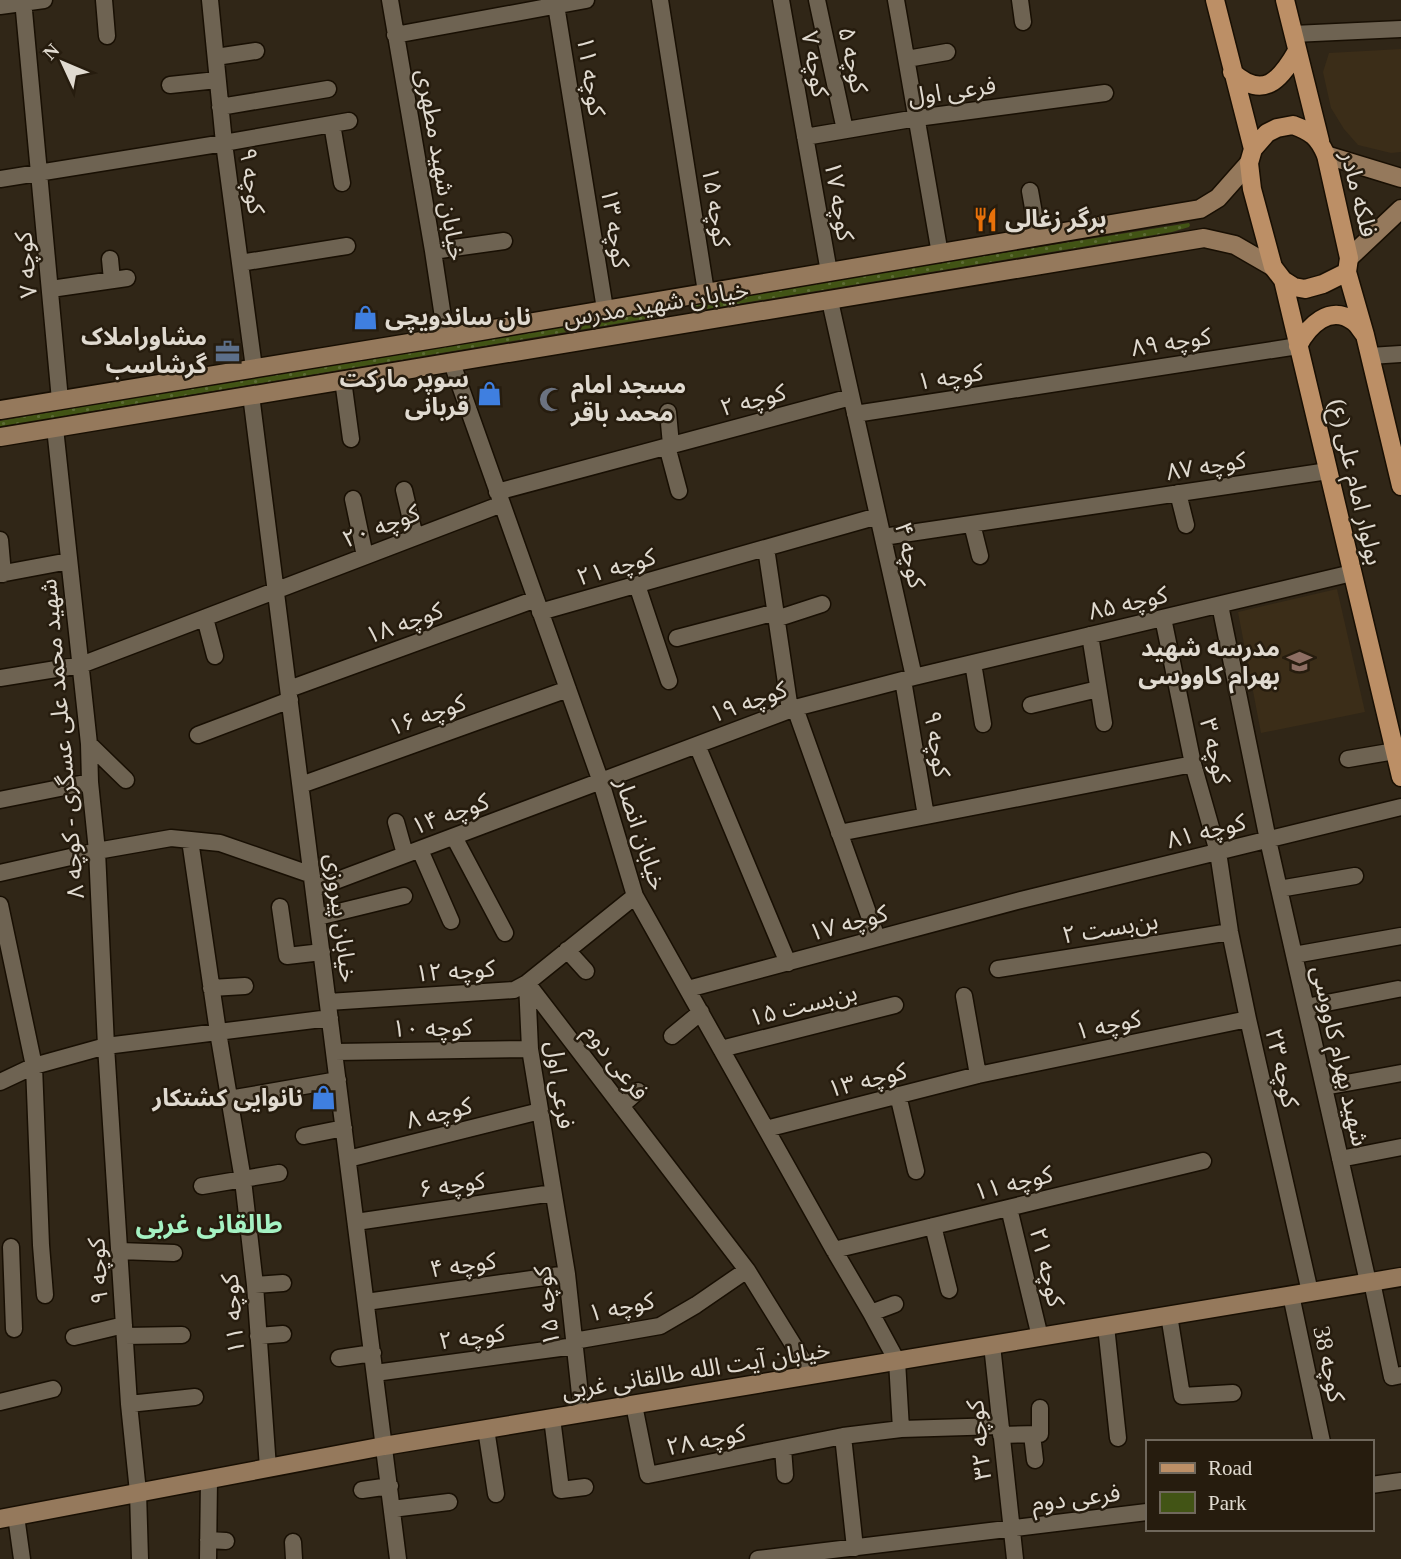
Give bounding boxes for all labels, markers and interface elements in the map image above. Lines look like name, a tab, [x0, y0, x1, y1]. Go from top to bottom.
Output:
street label: کوچه ۵	[831, 25, 873, 97]
north arrow	[28, 28, 98, 98]
street label: کوچه ۷	[794, 29, 834, 101]
street label: کوچه ۱۱	[570, 34, 610, 119]
text: N	[39, 39, 64, 64]
street label: خیابان شهید مطهری	[410, 67, 471, 263]
street label: فرعی اول	[906, 72, 998, 111]
street label: کوچه ۹	[232, 146, 270, 217]
street label: فلکه مادر	[1335, 147, 1382, 240]
street label: کوچه ۱۷	[817, 159, 859, 244]
street label: کوچه ۱۵	[695, 165, 735, 250]
street label: کوچه ۱۳	[594, 186, 634, 271]
restaurant icon: برگر زغالی	[971, 205, 999, 233]
place label: برگر زغالی	[1005, 206, 1107, 233]
street label: کوچه ۷	[10, 229, 44, 299]
street label: خیابان شهید مدرس	[562, 277, 751, 332]
shop icon: نان ساندویچی	[351, 303, 379, 331]
place label: نان ساندویچی	[385, 304, 531, 333]
street label: کوچه ۸۹	[1129, 323, 1214, 363]
place label: مشاوراملاک گرشاسب	[81, 324, 208, 380]
office icon: مشاوراملاک گرشاسب	[213, 337, 241, 365]
street label: کوچه ۱	[915, 359, 986, 397]
place label: سوپر مارکت قربانی	[339, 366, 469, 421]
place label: مسجد امام محمد باقر	[570, 372, 686, 427]
shop icon: سوپر مارکت قربانی	[475, 379, 503, 407]
street label: کوچه ۲	[717, 379, 790, 423]
mosque icon: مسجد امام محمد باقر	[537, 385, 565, 413]
street label: بولوار امام علی (ع)	[1319, 396, 1388, 569]
street label: کوچه ۸۷	[1164, 447, 1249, 487]
street label: کوچه ۲۰	[339, 499, 425, 554]
street label: کوچه ۴	[888, 520, 930, 592]
street label: کوچه ۲۱	[574, 543, 660, 593]
street label: شهید محمد علی عسگری - کوچه ۸	[35, 578, 91, 900]
street label: کوچه ۸۵	[1086, 581, 1172, 627]
street label: کوچه ۱۸	[362, 597, 448, 651]
place label: مدرسه شهید بهرام کاووسی	[1138, 635, 1280, 694]
school or university icon: مدرسه شهید بهرام کاووسی	[1286, 648, 1314, 676]
street label: کوچه ۱۹	[706, 676, 792, 730]
street label: کوچه ۱۶	[385, 689, 471, 743]
street label: کوچه ۹	[917, 709, 955, 780]
street label: کوچه ۳	[1193, 716, 1235, 788]
street label: خیابان انصار	[609, 774, 671, 894]
street label: کوچه ۱۴	[408, 788, 494, 842]
street label: کوچه ۸۱	[1164, 808, 1250, 855]
street label: خیابان پیروزی	[318, 852, 362, 984]
street label: کوچه ۱۷	[806, 900, 892, 948]
street label: بن‌بست ۲	[1060, 908, 1160, 948]
street label: کوچه ۱۲	[414, 955, 497, 989]
street label: شهید بهرام کاووسی	[1302, 963, 1373, 1150]
street label: بن‌بست ۱۵	[746, 979, 860, 1031]
street label: کوچه ۱	[1073, 1005, 1145, 1047]
street label: کوچه ۱۰	[392, 1014, 474, 1044]
street label: فرعی دوم	[574, 1019, 654, 1108]
street label: کوچه ۲۳	[1258, 1026, 1304, 1112]
street label: فرعی اول	[540, 1039, 579, 1131]
street label: کوچه ۱۳	[825, 1057, 911, 1104]
shop icon: نانوایی کشتکار	[309, 1084, 337, 1112]
place label: نانوایی کشتکار	[151, 1085, 303, 1112]
street label: کوچه ۸	[403, 1092, 476, 1136]
street label: کوچه ۱۱	[971, 1160, 1057, 1207]
street label: کوچه ۶	[417, 1167, 488, 1205]
district label: طالقانی غربی	[135, 1210, 283, 1239]
street label: کوچه ۲۱	[1023, 1225, 1070, 1311]
street label: کوچه ۹	[83, 1236, 115, 1305]
street label: کوچه ۴	[428, 1247, 499, 1285]
street label: کوچه ۱۵	[529, 1263, 567, 1348]
street label: کوچه ۱۱	[216, 1271, 252, 1355]
street label: کوچه ۱	[586, 1287, 658, 1329]
street label: کوچه ۲	[437, 1319, 508, 1357]
street label: کوچه 38	[1306, 1324, 1350, 1406]
street label: خیابان آیت الله طالقانی غربی	[560, 1336, 832, 1405]
street label: کوچه ۳۲	[962, 1397, 998, 1481]
street label: کوچه ۲۸	[664, 1419, 749, 1462]
legend	[1146, 1440, 1373, 1531]
text: Road	[1208, 1456, 1253, 1480]
street label: فرعی دوم	[1030, 1480, 1122, 1521]
text: Park	[1208, 1491, 1247, 1515]

